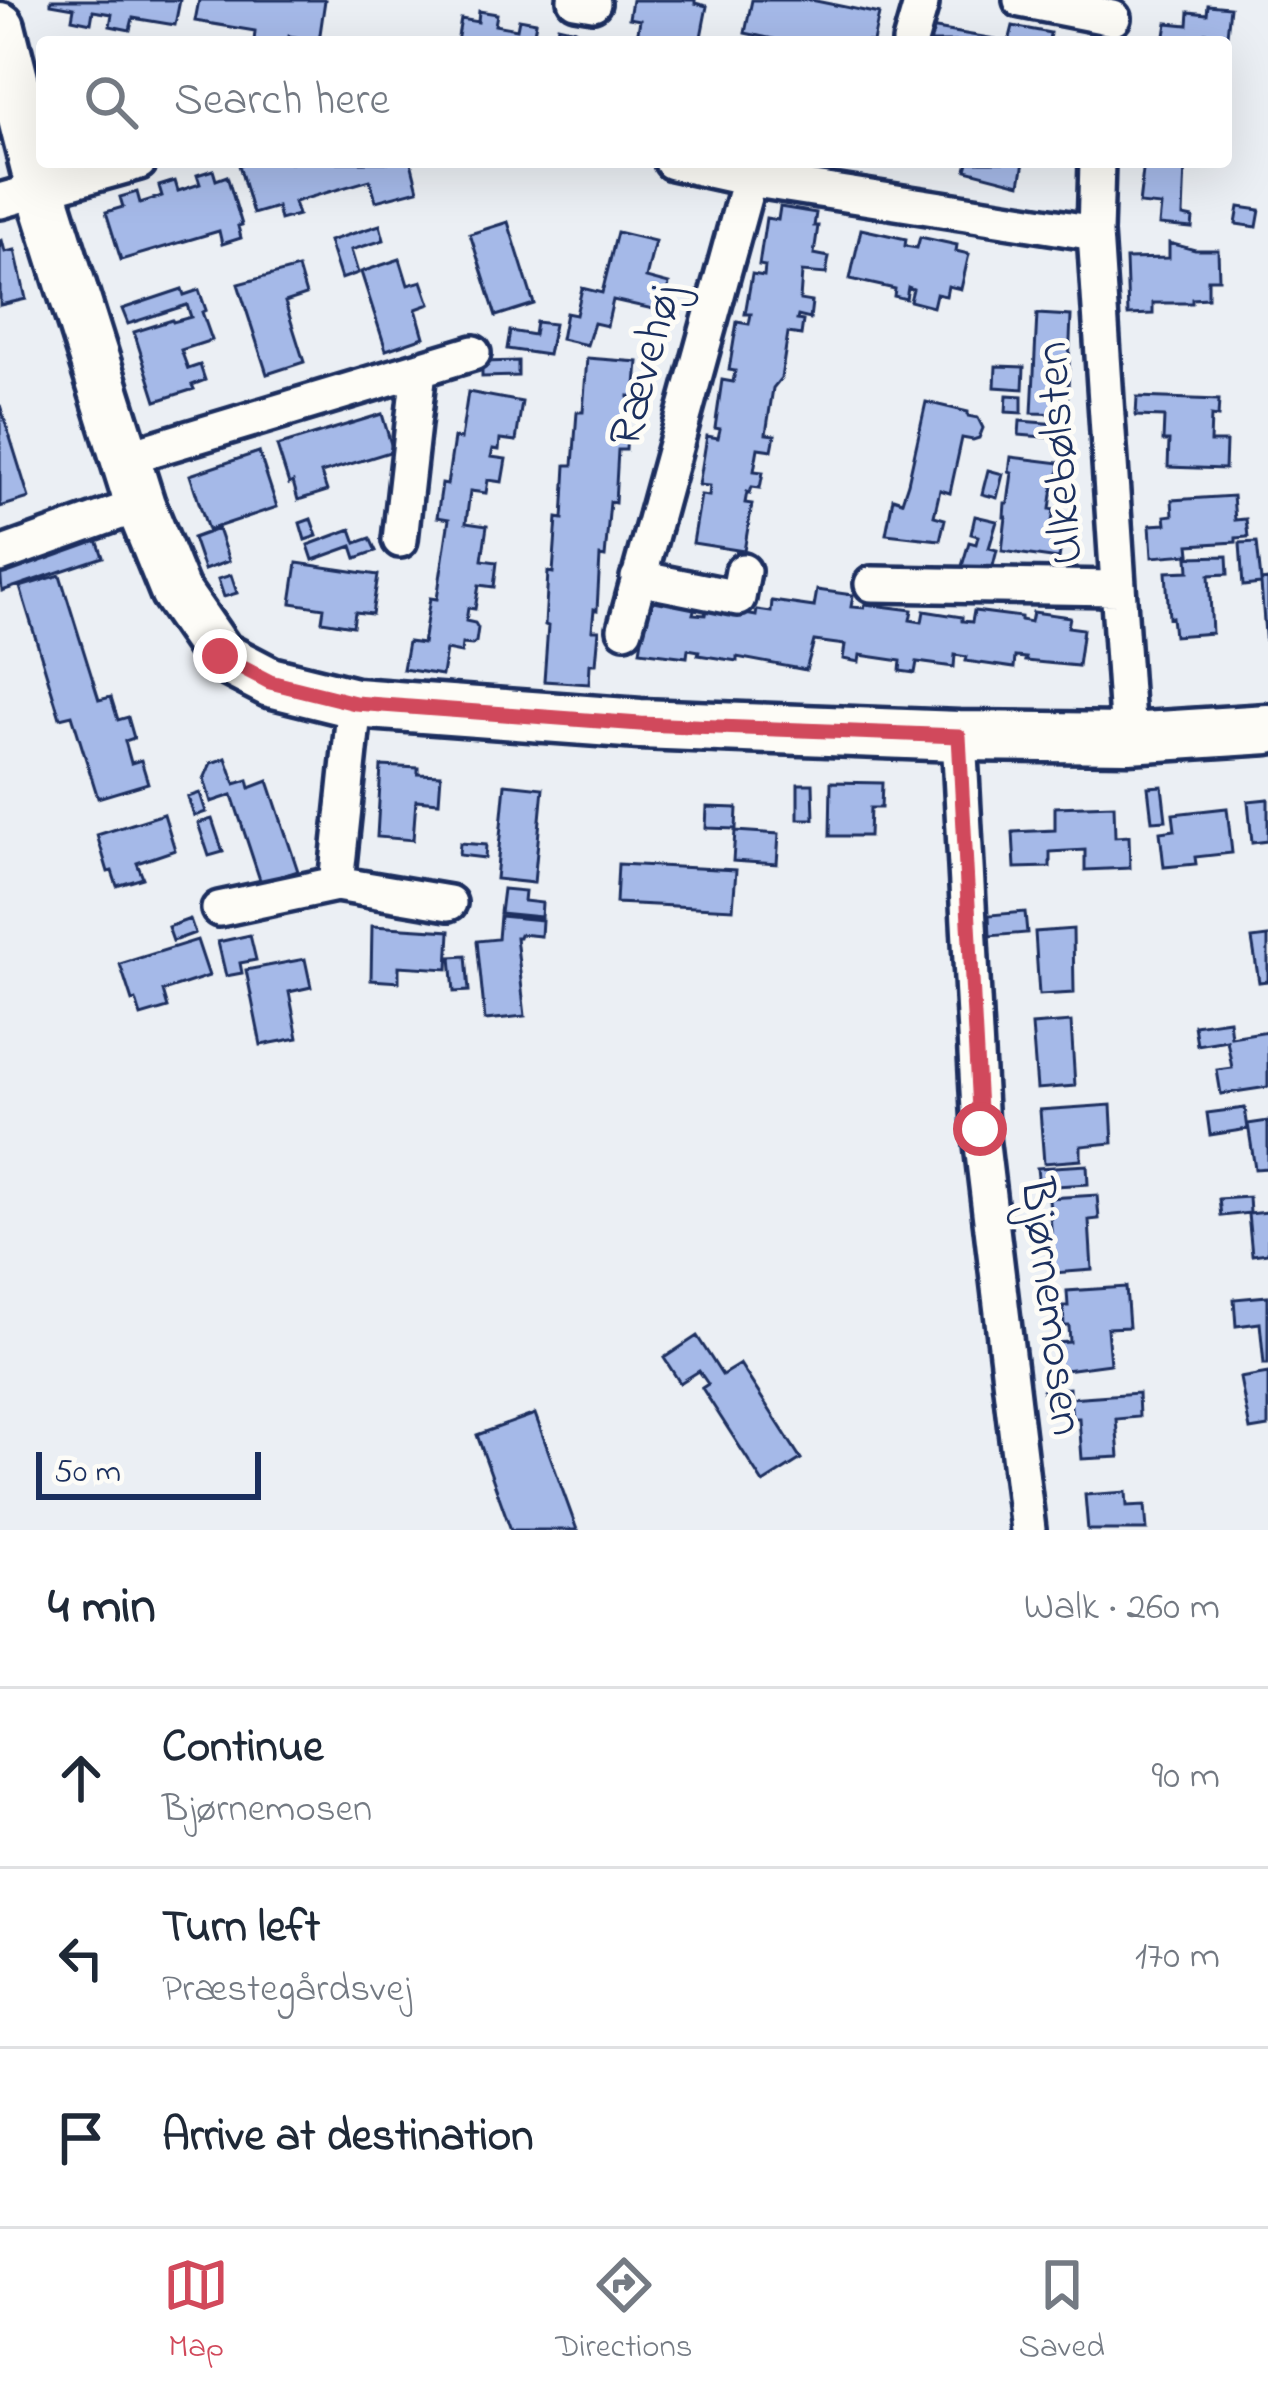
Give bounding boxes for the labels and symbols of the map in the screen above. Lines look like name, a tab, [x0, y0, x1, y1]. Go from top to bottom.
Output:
street label: Rævehøj	[592, 276, 703, 455]
street label: Ulkebølsten	[1018, 339, 1104, 567]
route end	[193, 629, 247, 683]
route start	[953, 1102, 1007, 1156]
street label: Bjørnemosen	[999, 1173, 1101, 1440]
scale bar	[36, 1446, 261, 1499]

